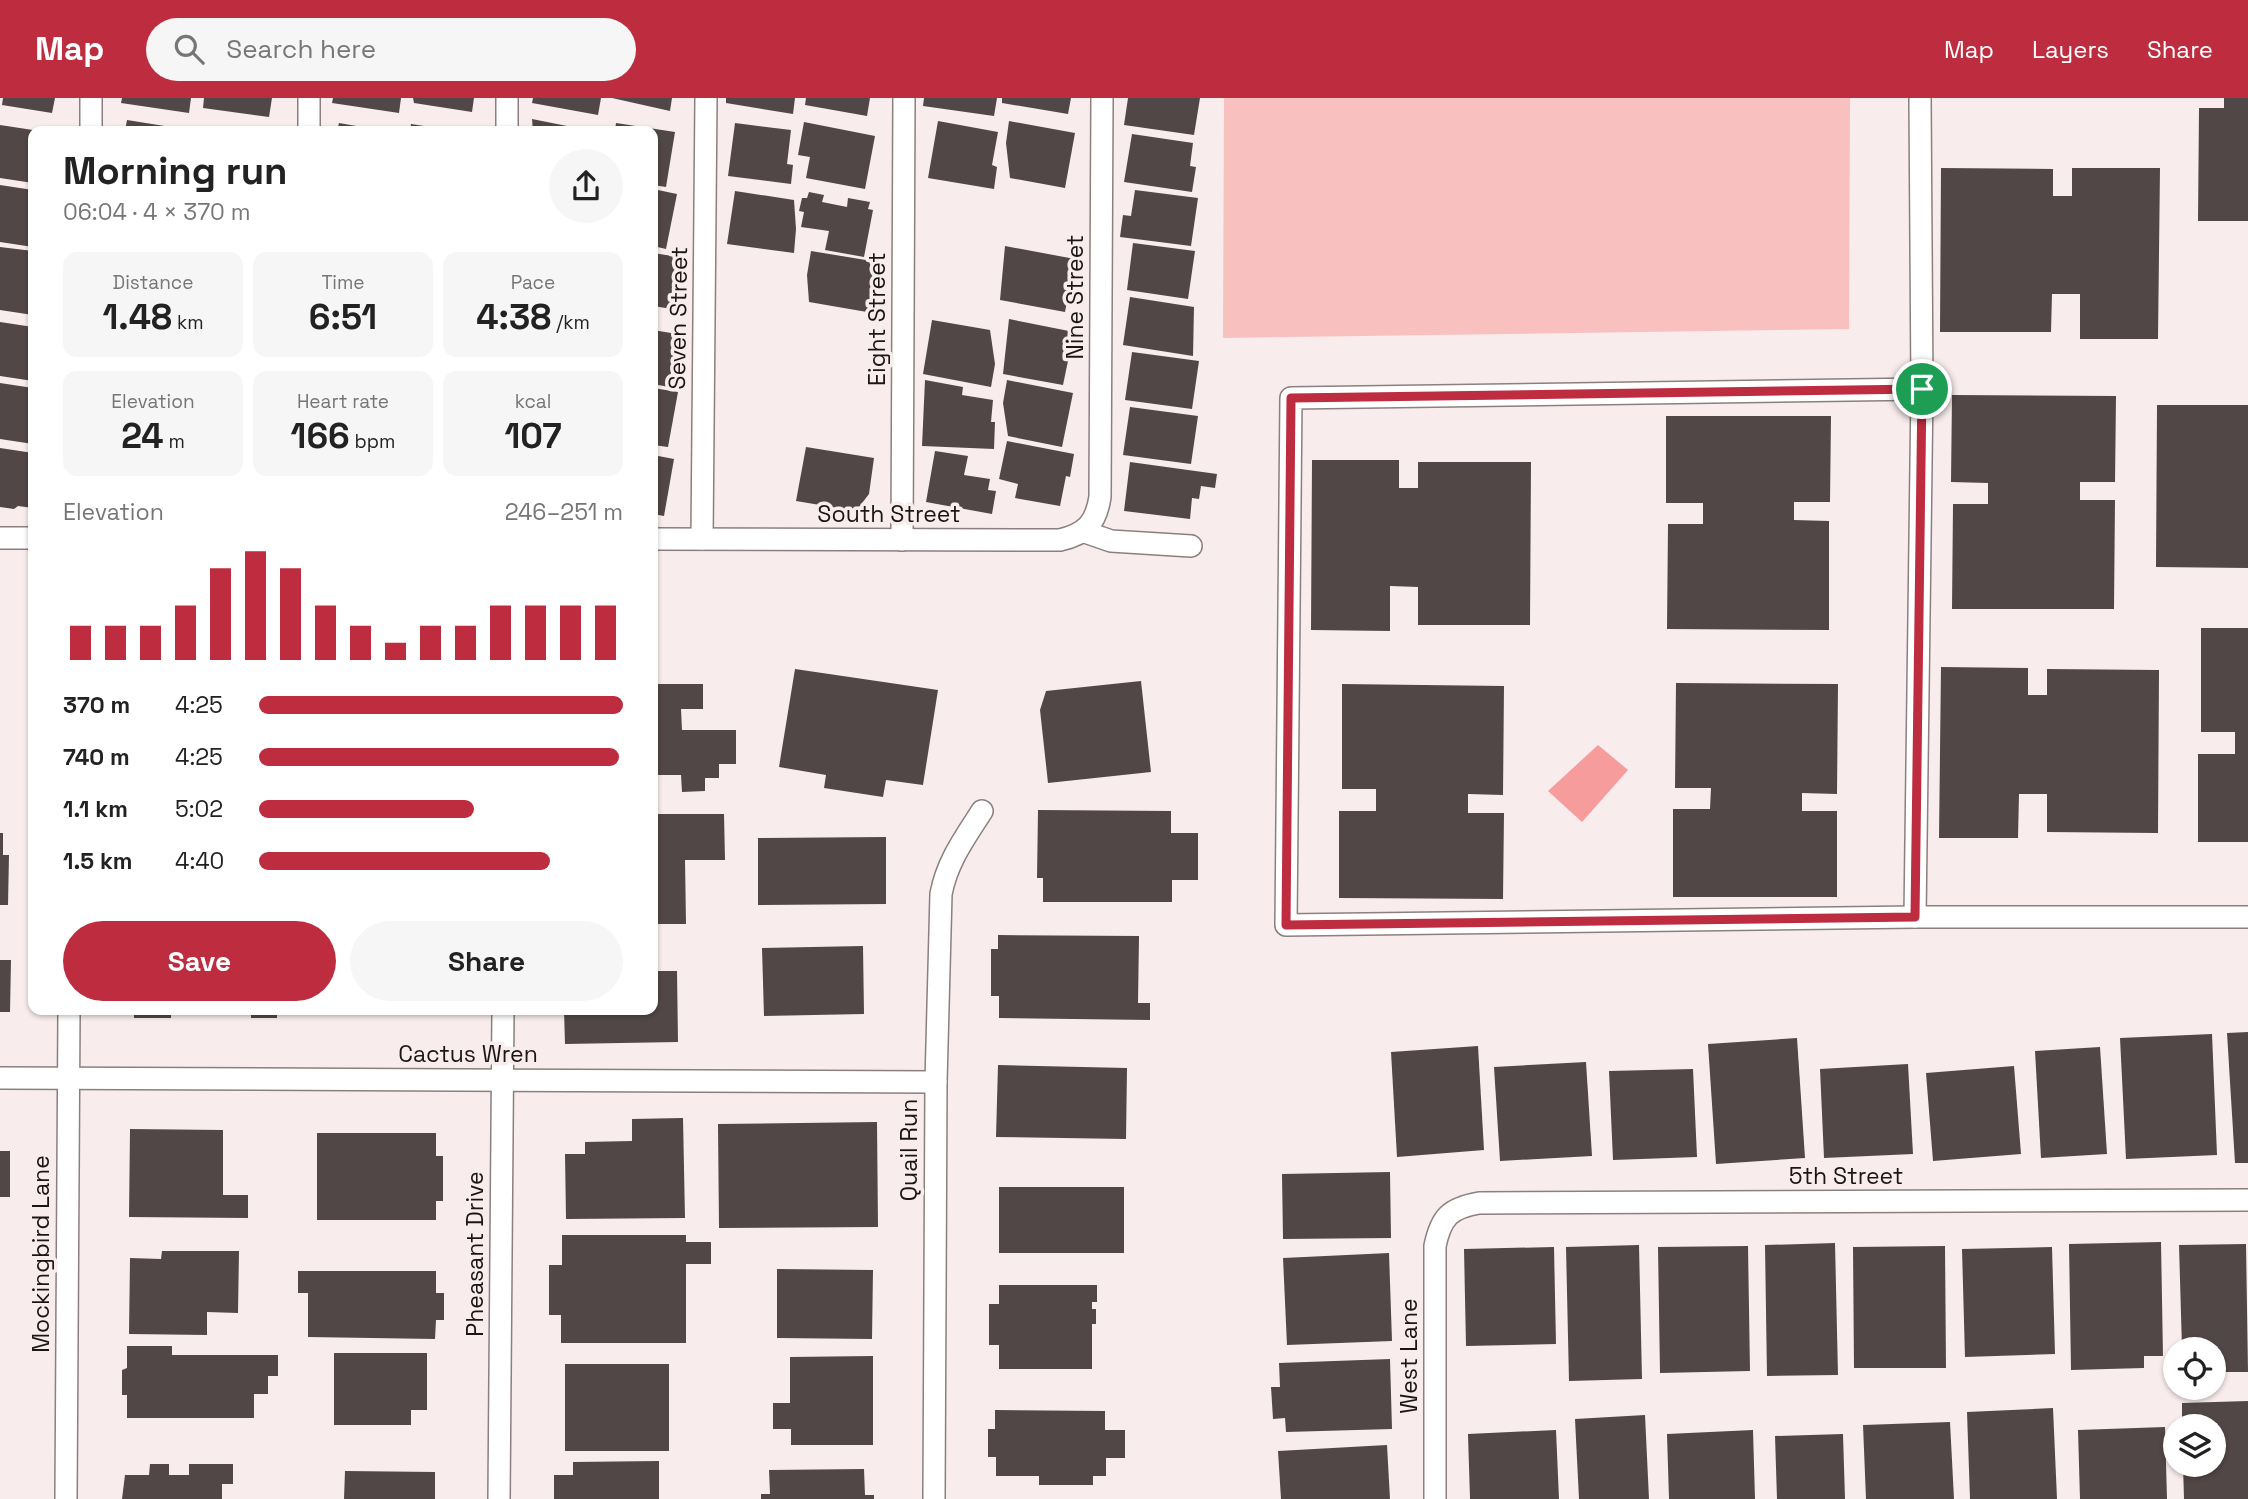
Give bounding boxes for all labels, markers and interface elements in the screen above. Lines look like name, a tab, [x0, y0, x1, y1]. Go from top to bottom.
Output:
search box	[146, 18, 636, 81]
text: Map	[35, 28, 104, 70]
icon: search	[170, 30, 208, 68]
text: Search here	[226, 32, 376, 66]
text: Map	[1944, 34, 1994, 65]
text: Layers	[2032, 34, 2109, 65]
text: Share	[2147, 34, 2213, 65]
text: Morning run	[63, 147, 288, 195]
button: share	[549, 149, 623, 223]
text: 06:04 · 4 × 370 m	[63, 197, 250, 227]
street label: Nine Street	[1060, 235, 1090, 359]
street label: Seven Street	[662, 246, 694, 390]
street label: Eight Street	[862, 252, 892, 386]
text: Distance	[113, 270, 193, 295]
text: Time	[321, 270, 365, 295]
text: Pace	[511, 270, 555, 295]
text: 1.48	[103, 295, 172, 339]
text: 6:51	[309, 295, 377, 339]
text: 4:38	[476, 295, 551, 339]
text: km	[172, 310, 203, 335]
text: /km	[551, 310, 590, 335]
pin	[1892, 359, 1952, 419]
icon: arrive	[1903, 370, 1941, 408]
text: Elevation	[111, 389, 195, 414]
text: Heart rate	[297, 389, 389, 414]
text: kcal	[515, 389, 551, 414]
text: 24	[121, 414, 164, 458]
text: 166	[291, 414, 350, 458]
text: 107	[504, 414, 562, 458]
text: m	[164, 429, 185, 454]
text: bpm	[350, 429, 395, 454]
text: Elevation	[63, 497, 164, 527]
text: 246–251 m	[505, 497, 623, 527]
street label: South Street	[817, 499, 961, 529]
text: 370 m	[63, 690, 130, 720]
text: 4:25	[175, 690, 223, 720]
text: 740 m	[63, 742, 130, 772]
text: 4:25	[175, 742, 223, 772]
text: 1.1 km	[63, 794, 128, 824]
text: 5:02	[175, 794, 223, 824]
text: 1.5 km	[63, 846, 133, 876]
text: 4:40	[175, 846, 224, 876]
button: Save	[63, 921, 336, 1001]
button: Share	[350, 921, 623, 1001]
street label: Cactus Wren	[398, 1039, 538, 1069]
street label: Quail Run	[894, 1099, 924, 1201]
street label: Mockingbird Lane	[26, 1155, 56, 1353]
street label: 5th Street	[1789, 1161, 1903, 1191]
street label: Pheasant Drive	[460, 1171, 490, 1337]
street label: West Lane	[1394, 1298, 1424, 1414]
map controls	[2163, 1337, 2226, 1477]
button: locate	[2163, 1337, 2226, 1400]
button: layers	[2163, 1414, 2226, 1477]

